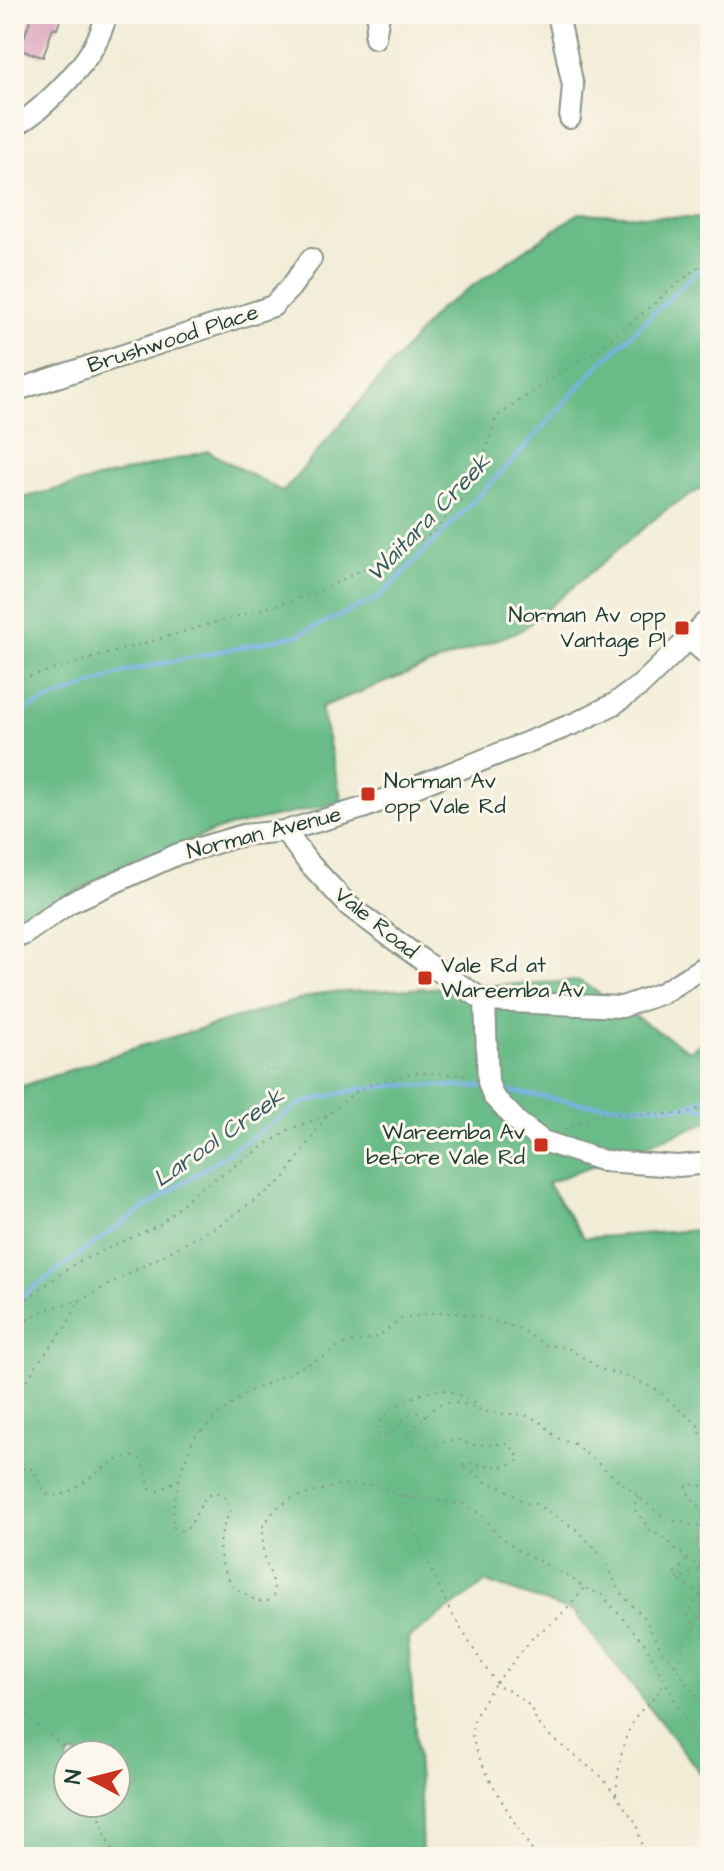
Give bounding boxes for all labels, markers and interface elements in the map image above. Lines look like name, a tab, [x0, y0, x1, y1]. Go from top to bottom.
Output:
street label: Brushwood Place	[84, 297, 263, 381]
water label: Waitara Creek	[359, 445, 500, 590]
place label: Norman Av opp Vantage Pl	[508, 600, 666, 657]
marker: Norman Av opp Vantage Pl	[673, 619, 691, 637]
place label: Norman Av opp Vale Rd	[384, 766, 506, 822]
marker: Norman Av opp Vale Rd	[359, 785, 377, 803]
street label: Norman Avenue	[184, 799, 344, 867]
street label: Vale Road	[328, 880, 424, 966]
place label: Vale Rd at Wareemba Av	[441, 950, 584, 1006]
marker: Vale Rd at Wareemba Av	[416, 969, 434, 987]
water label: Larool Creek	[146, 1079, 293, 1196]
place label: Wareemba Av before Vale Rd	[366, 1117, 526, 1173]
marker: Wareemba Av before Vale Rd	[532, 1136, 550, 1154]
north arrow	[52, 1739, 132, 1819]
text: N	[57, 1768, 90, 1785]

